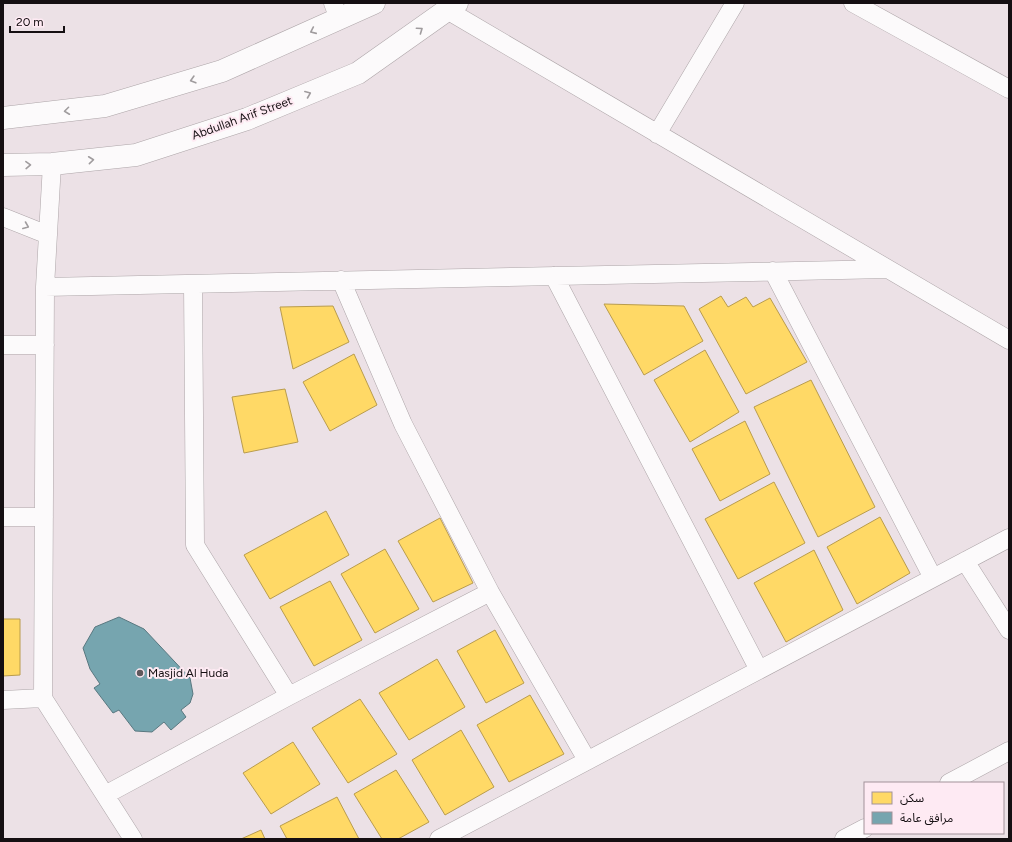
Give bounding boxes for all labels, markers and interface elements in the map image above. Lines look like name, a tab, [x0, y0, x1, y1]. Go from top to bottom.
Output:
scale bar	[10, 8, 64, 34]
text: 20 m	[16, 15, 44, 29]
one-way arrow	[310, 26, 317, 34]
one-way arrow	[416, 27, 423, 35]
one-way arrow	[190, 75, 197, 84]
one-way arrow	[304, 90, 311, 98]
street label: Abdullah Arif Street	[190, 93, 295, 143]
one-way arrow	[64, 106, 70, 115]
one-way arrow	[88, 156, 94, 165]
one-way arrow	[25, 160, 31, 169]
one-way arrow	[22, 221, 29, 229]
place label: Masjid Al Huda	[148, 666, 228, 680]
marker: Masjid Al Huda	[135, 668, 145, 678]
legend	[864, 782, 1004, 834]
text: سكن	[900, 791, 924, 805]
text: مرافق عامة	[900, 811, 953, 826]

